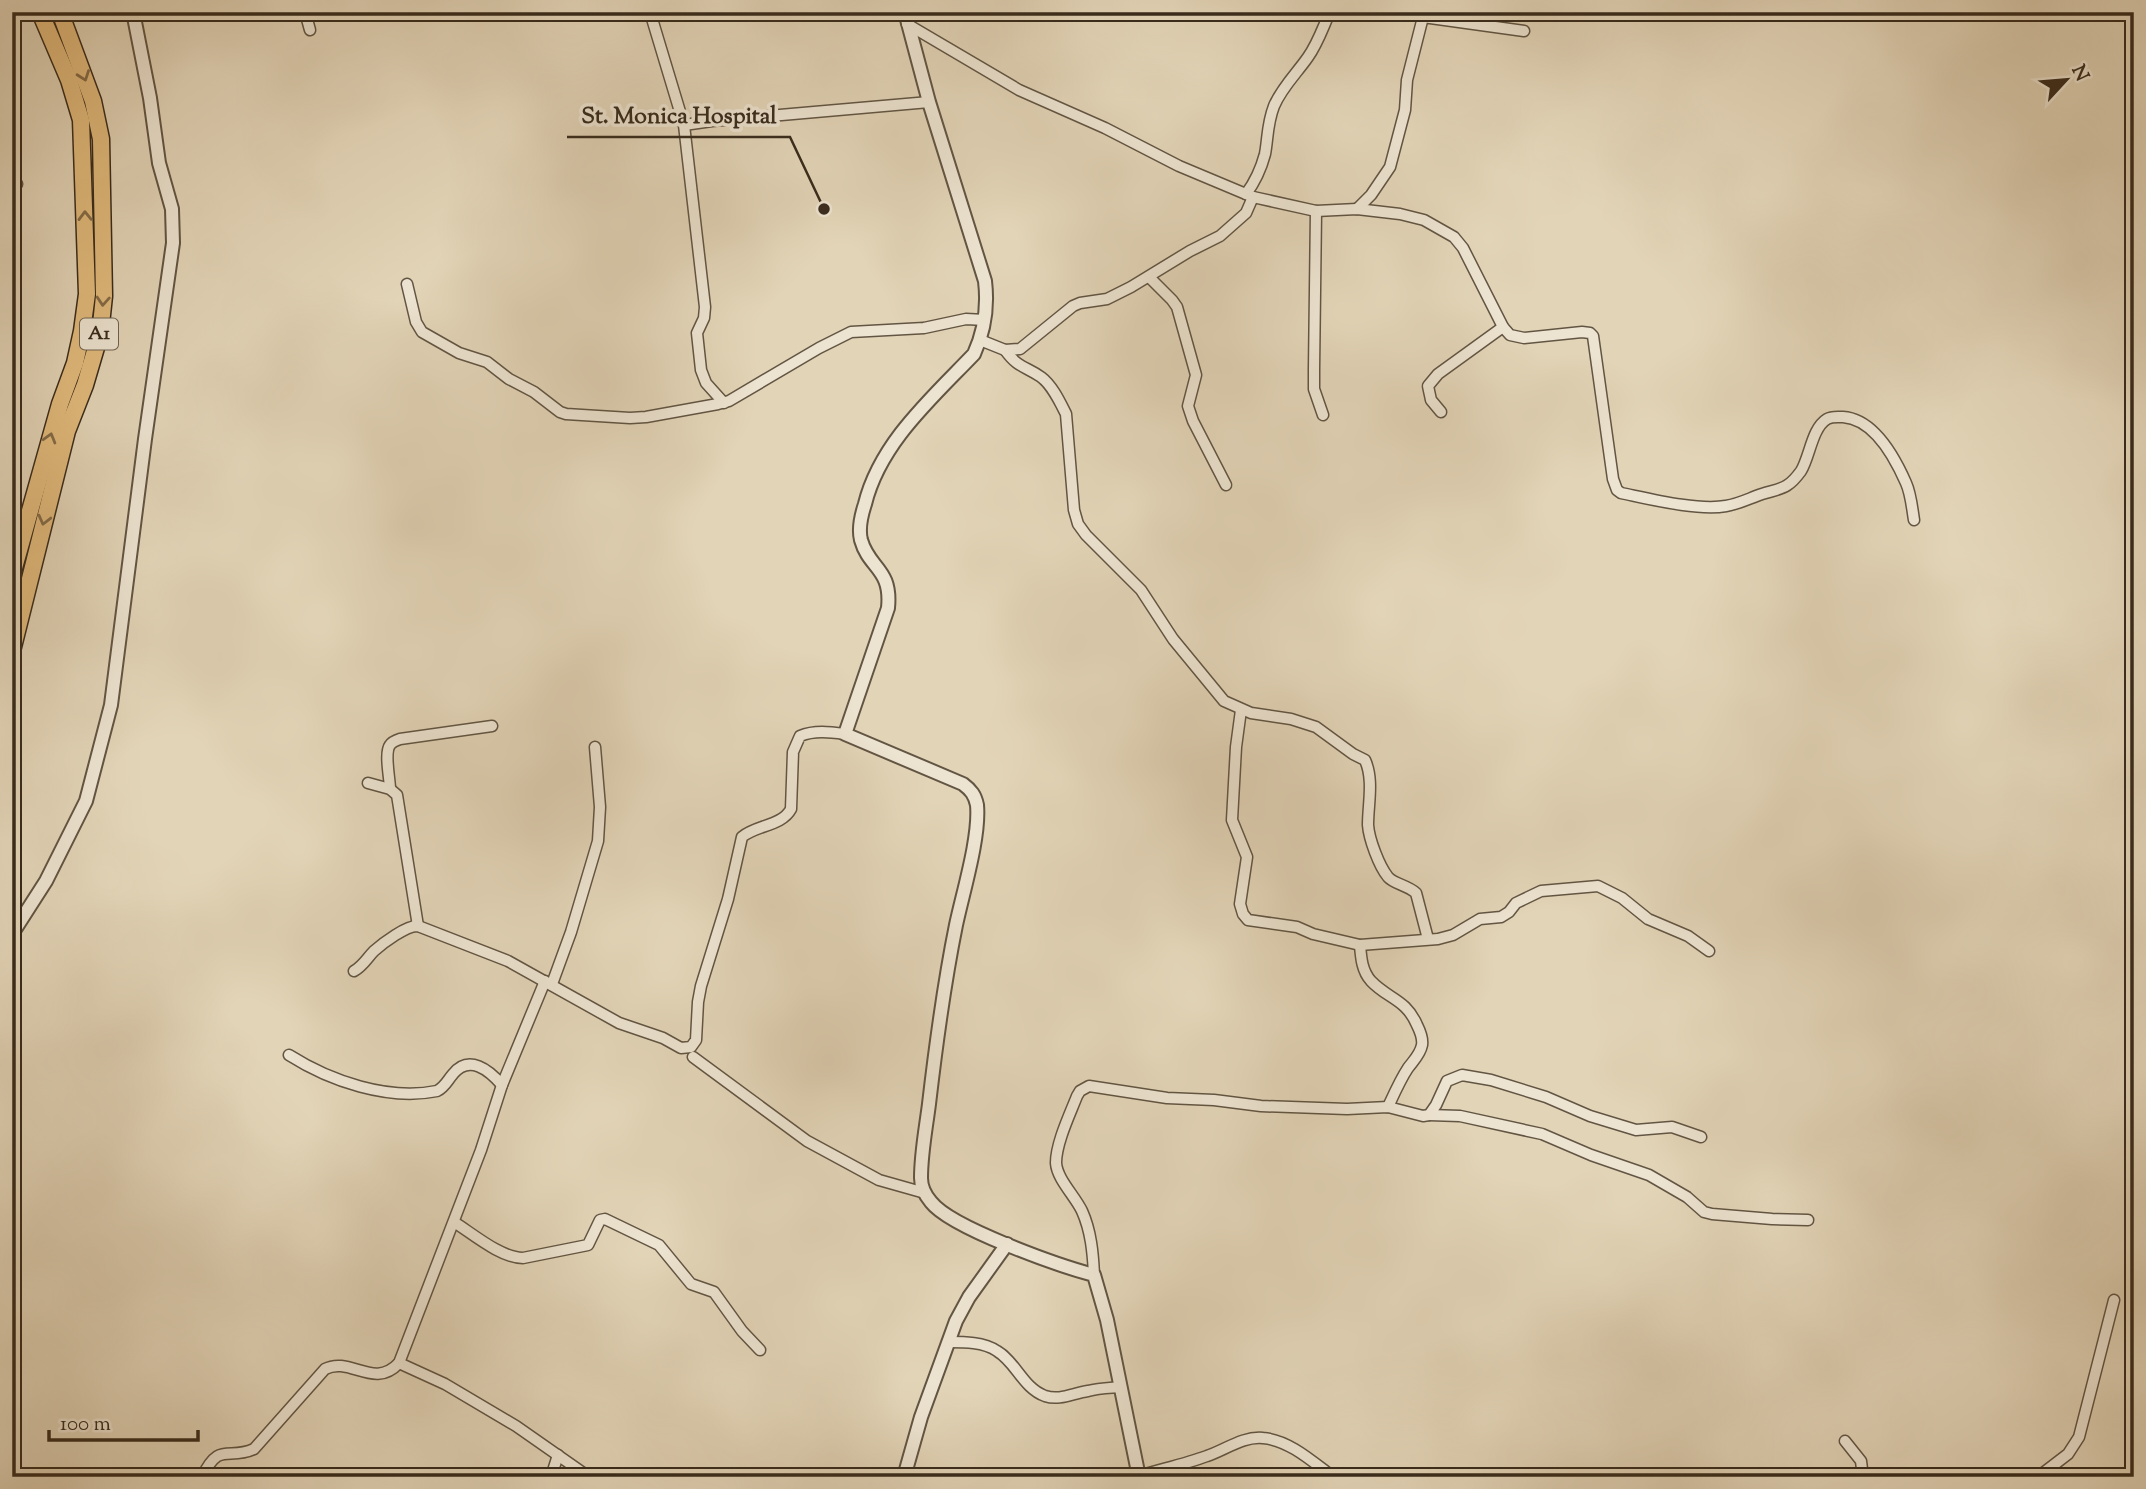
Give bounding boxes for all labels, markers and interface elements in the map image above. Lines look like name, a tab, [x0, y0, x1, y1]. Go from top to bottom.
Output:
north arrow	[2030, 46, 2100, 116]
text: N	[2064, 61, 2094, 86]
one-way arrow	[76, 69, 90, 81]
callout: St. Monica Hospital	[567, 93, 790, 137]
text: St. Monica Hospital	[581, 101, 777, 134]
one-way arrow	[77, 210, 93, 221]
one-way arrow	[96, 296, 111, 307]
road number: A1	[80, 318, 118, 350]
one-way arrow	[42, 432, 57, 444]
one-way arrow	[38, 514, 52, 526]
scale bar	[49, 1398, 198, 1442]
text: 100 m	[60, 1410, 111, 1440]

